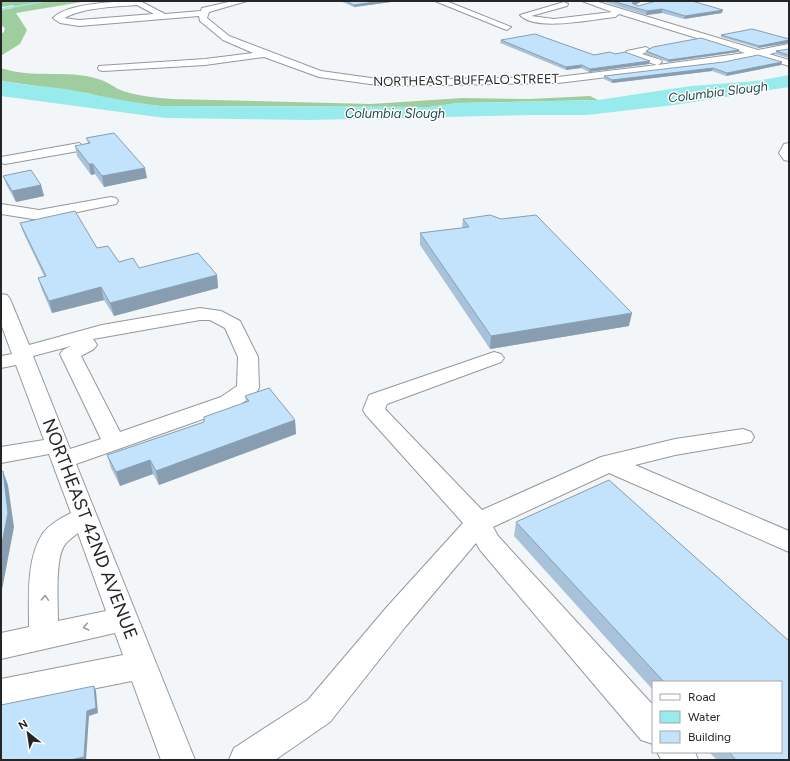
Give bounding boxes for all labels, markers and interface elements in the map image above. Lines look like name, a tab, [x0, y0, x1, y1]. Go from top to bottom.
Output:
street label: NORTHEAST BUFFALO STREET	[373, 71, 560, 89]
water label: Columbia Slough	[667, 78, 769, 106]
water label: Columbia Slough	[345, 106, 445, 121]
street label: NORTHEAST 42ND AVENUE	[38, 416, 142, 642]
one-way arrow	[41, 595, 49, 601]
one-way arrow	[83, 623, 89, 631]
legend	[652, 681, 782, 753]
text: Road	[688, 690, 716, 704]
text: Water	[688, 710, 720, 724]
north arrow	[8, 713, 48, 753]
text: N	[16, 717, 30, 733]
text: Building	[688, 730, 731, 744]

